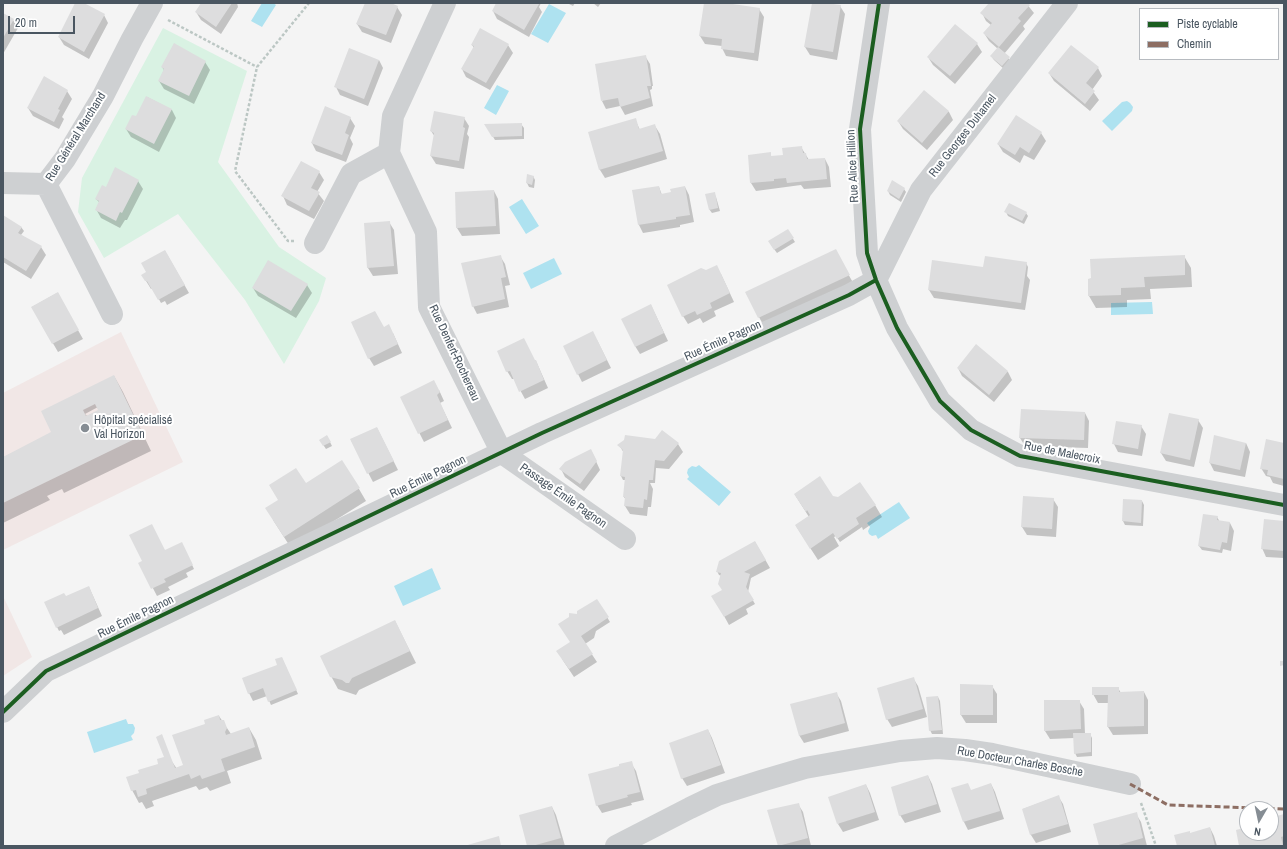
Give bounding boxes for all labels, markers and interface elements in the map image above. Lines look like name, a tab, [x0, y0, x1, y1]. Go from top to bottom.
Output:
scale bar	[10, 8, 77, 34]
legend	[1139, 8, 1279, 60]
text: 20 m	[15, 15, 37, 31]
text: Piste cyclable	[1177, 16, 1238, 32]
text: Chemin	[1177, 36, 1211, 52]
street label: Rue Général Marchand	[43, 90, 109, 184]
street label: Rue Georges Duhamel	[926, 92, 1000, 180]
street label: Rue Alice Hillion	[844, 129, 862, 203]
street label: Rue Denfert-Rochereau	[425, 303, 483, 403]
street label: Rue Émile Pagnon	[682, 318, 764, 364]
place label: Hôpital spécialisé Val Horizon	[94, 414, 172, 442]
marker: Hôpital spécialisé Val Horizon	[79, 422, 91, 434]
street label: Rue de Malecroix	[1023, 439, 1101, 467]
street label: Rue Émile Pagnon	[388, 452, 468, 502]
street label: Passage Émile Pagnon	[517, 461, 609, 531]
street label: Rue Émile Pagnon	[96, 592, 176, 642]
street label: Rue Docteur Charles Bosche	[956, 744, 1084, 780]
north arrow	[1239, 801, 1279, 841]
text: N	[1253, 824, 1262, 839]

